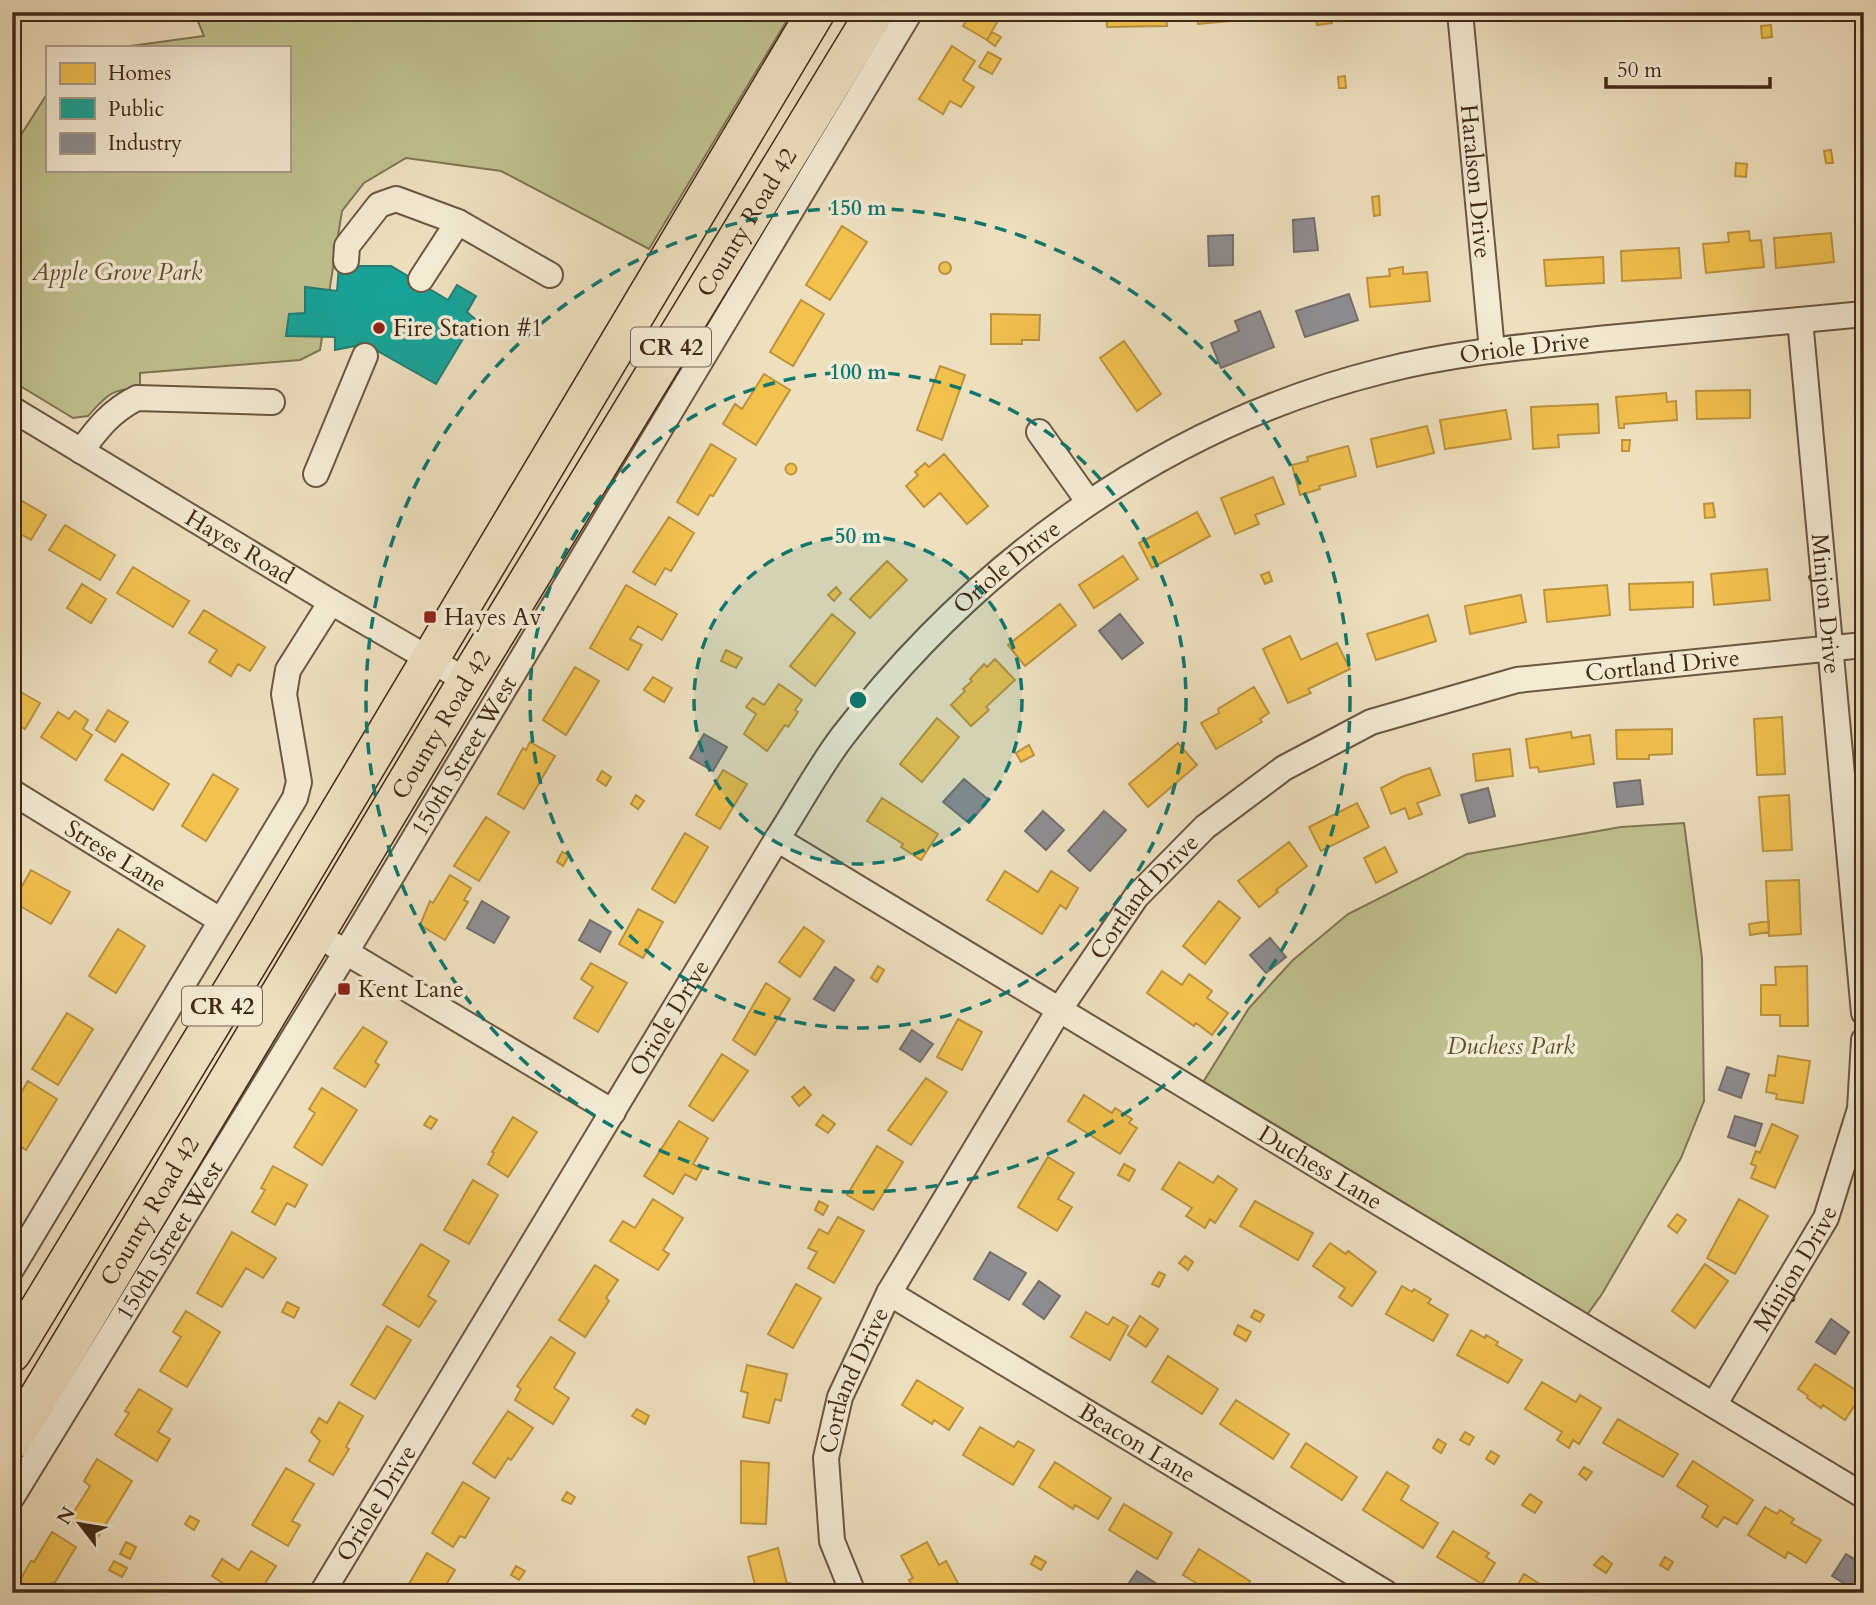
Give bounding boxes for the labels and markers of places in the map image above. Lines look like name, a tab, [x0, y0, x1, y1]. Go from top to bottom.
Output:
place label: Fire Station #1	[393, 312, 543, 345]
marker: Fire Station #1	[371, 320, 387, 336]
place label: Hayes Av	[444, 601, 543, 634]
marker: Hayes Av	[422, 609, 438, 625]
centre of rings	[846, 688, 870, 712]
place label: Kent Lane	[358, 973, 464, 1006]
marker: Kent Lane	[336, 981, 352, 997]

